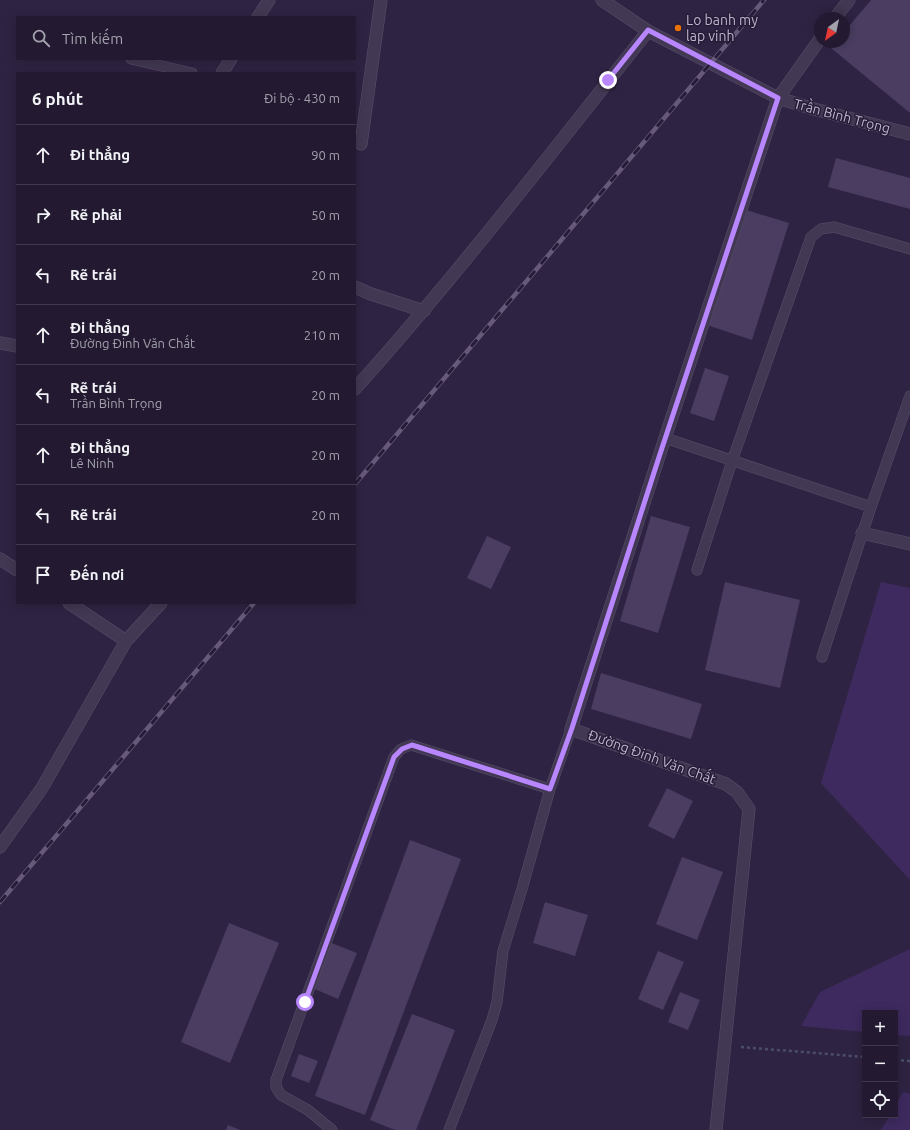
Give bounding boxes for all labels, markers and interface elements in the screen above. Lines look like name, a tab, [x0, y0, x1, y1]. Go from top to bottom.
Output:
place label: Lo banh my lap vinh	[686, 12, 758, 44]
north arrow	[814, 12, 850, 48]
search box	[16, 16, 356, 60]
marker: Lo banh my lap vinh	[673, 23, 683, 33]
icon: search	[30, 27, 52, 49]
text: Tìm kiếm	[62, 30, 123, 47]
route end	[599, 71, 617, 89]
text: 6 phút	[32, 89, 83, 108]
text: Đi bộ · 430 m	[264, 91, 340, 105]
street label: Trần Bình Trọng	[792, 93, 893, 137]
icon: ahead	[32, 144, 54, 166]
text: Đi thẳng	[70, 146, 130, 163]
text: 90 m	[311, 148, 340, 162]
icon: right	[32, 204, 54, 226]
text: Rẽ phải	[70, 206, 122, 223]
text: 50 m	[311, 208, 340, 222]
icon: left	[32, 264, 54, 286]
text: Rẽ trái	[70, 266, 117, 283]
text: 20 m	[311, 268, 340, 282]
text: Đi thẳng	[70, 319, 130, 336]
icon: ahead	[32, 324, 54, 346]
text: 210 m	[304, 328, 340, 342]
text: Đường Đinh Văn Chất	[70, 336, 195, 350]
text: Rẽ trái	[70, 379, 117, 396]
icon: left	[32, 384, 54, 406]
text: 20 m	[311, 388, 340, 402]
text: Trần Bình Trọng	[70, 396, 162, 410]
text: Đi thẳng	[70, 439, 130, 456]
icon: ahead	[32, 444, 54, 466]
text: 20 m	[311, 448, 340, 462]
text: Lê Ninh	[70, 456, 114, 470]
icon: left	[32, 504, 54, 526]
text: Rẽ trái	[70, 506, 117, 523]
text: 20 m	[311, 508, 340, 522]
icon: arrive	[32, 564, 54, 586]
text: Đến nơi	[70, 566, 124, 583]
street label: Đường Đinh Văn Chất	[586, 724, 719, 788]
route start	[296, 993, 314, 1011]
map controls	[862, 1010, 898, 1118]
button: +	[862, 1010, 898, 1046]
button: −	[862, 1046, 898, 1082]
button: locate	[862, 1082, 898, 1118]

